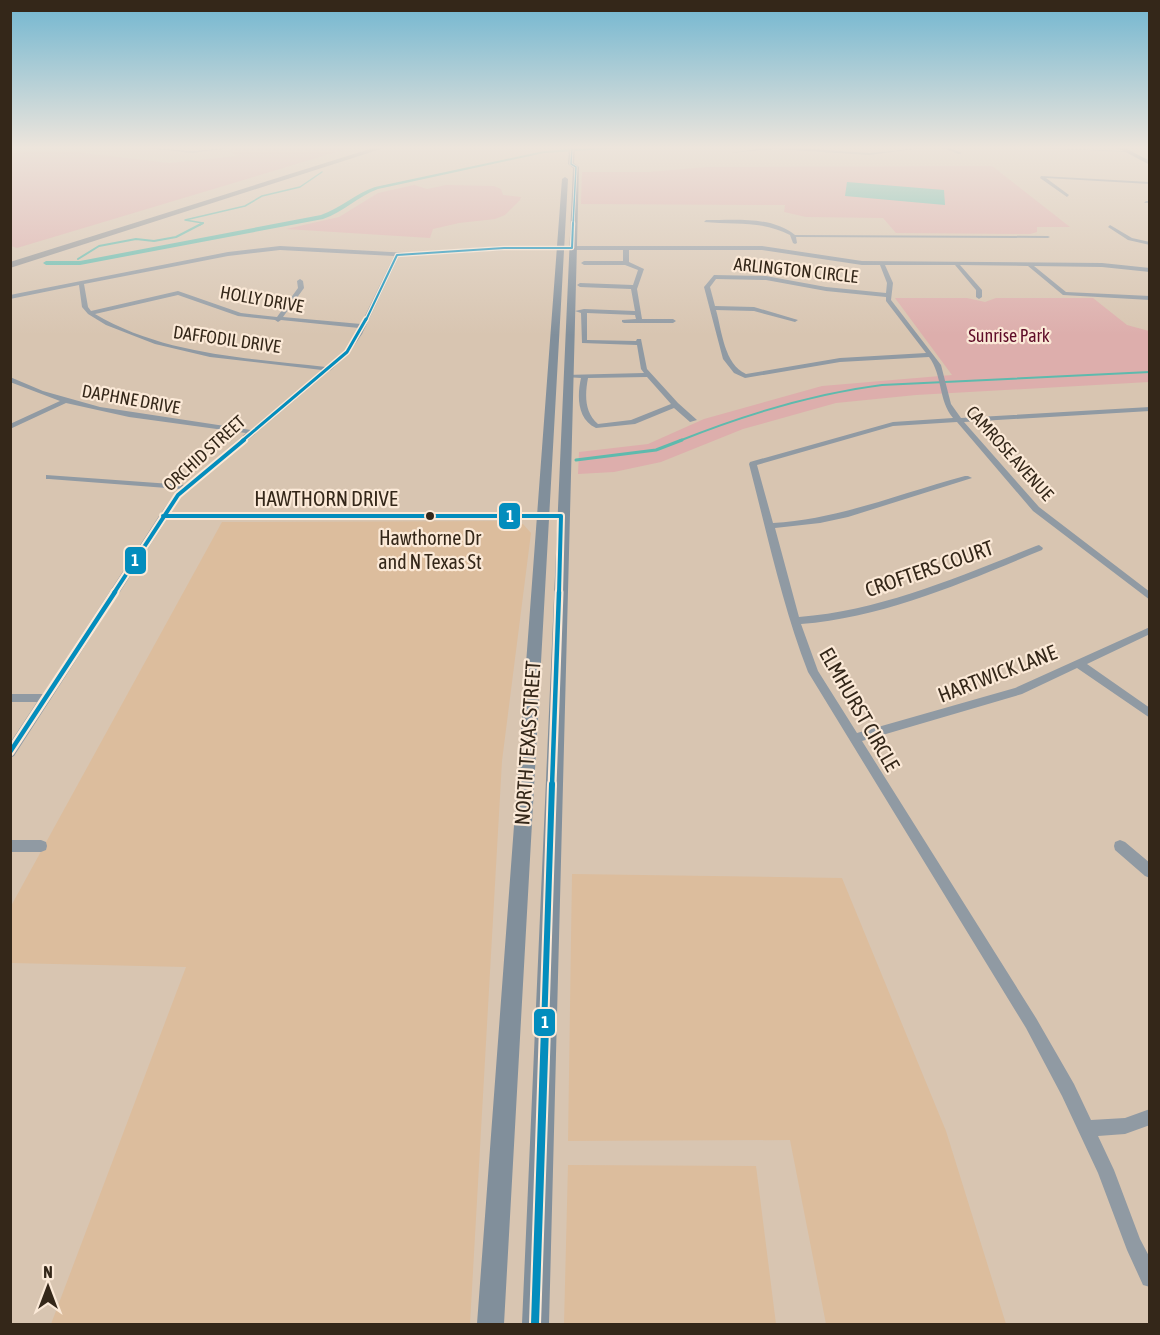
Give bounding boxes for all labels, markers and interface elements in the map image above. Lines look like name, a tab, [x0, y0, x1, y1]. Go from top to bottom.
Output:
street label: ARLINGTON CIRCLE	[733, 253, 860, 287]
street label: HOLLY DRIVE	[219, 281, 306, 317]
street label: DAFFODIL DRIVE	[172, 321, 282, 357]
park label: Sunrise Park	[968, 325, 1050, 346]
street label: DAPHNE DRIVE	[80, 380, 182, 418]
street label: CAMROSE AVENUE	[962, 401, 1058, 505]
street label: ORCHID STREET	[159, 411, 249, 495]
street label: HAWTHORN DRIVE	[254, 486, 398, 510]
line badge: 1	[498, 502, 521, 530]
text: 1	[506, 507, 514, 525]
marker: Hawthorne Dr and N Texas St	[424, 510, 436, 522]
place label: Hawthorne Dr and N Texas St	[378, 526, 482, 573]
street label: CROFTERS COURT	[862, 535, 996, 601]
line badge: 1	[124, 546, 147, 575]
text: 1	[131, 551, 139, 569]
street label: HARTWICK LANE	[934, 639, 1060, 707]
street label: ELMHURST CIRCLE	[815, 643, 905, 775]
street label: NORTH TEXAS STREET	[509, 660, 545, 826]
line badge: 1	[533, 1008, 556, 1037]
text: 1	[541, 1013, 549, 1031]
north arrow	[18, 1257, 78, 1317]
text: N	[43, 1263, 53, 1281]

